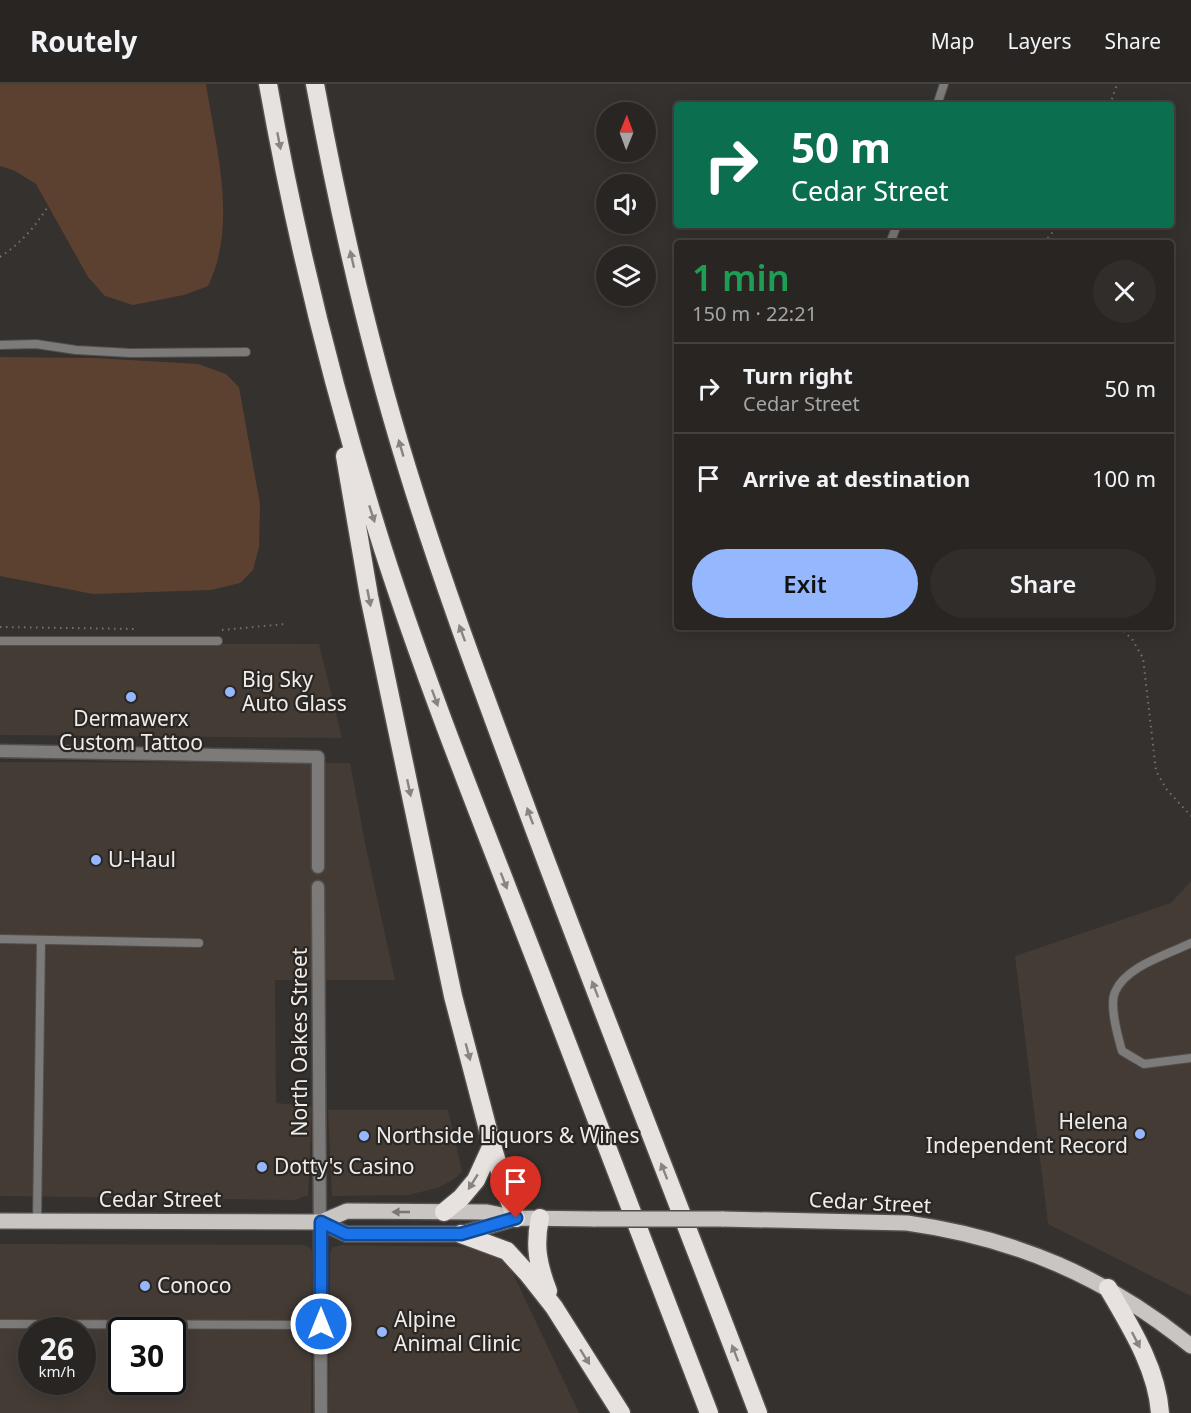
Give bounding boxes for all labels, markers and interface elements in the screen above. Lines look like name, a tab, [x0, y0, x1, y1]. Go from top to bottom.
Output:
text: Routely	[30, 22, 137, 60]
text: Map	[931, 27, 975, 55]
text: Layers	[1008, 27, 1072, 55]
text: Share	[1105, 27, 1161, 55]
north arrow	[596, 102, 656, 162]
map controls	[596, 102, 656, 306]
text: 50 m	[791, 118, 891, 175]
icon: right	[692, 126, 770, 204]
one-way arrow	[275, 132, 284, 151]
text: Cedar Street	[791, 172, 949, 209]
button: sound	[596, 174, 656, 234]
button: layers	[596, 246, 656, 306]
one-way arrow	[346, 250, 356, 268]
text: 1 min	[692, 253, 790, 302]
button: close	[1093, 260, 1156, 323]
text: 150 m · 22:21	[692, 300, 817, 327]
text: Turn right	[743, 360, 853, 390]
icon: right	[692, 372, 725, 405]
text: 50 m	[1105, 373, 1156, 403]
text: Cedar Street	[743, 390, 860, 417]
one-way arrow	[396, 439, 405, 457]
icon: arrive	[692, 462, 725, 495]
text: Arrive at destination	[743, 463, 970, 493]
text: 100 m	[1092, 463, 1156, 493]
one-way arrow	[368, 505, 377, 523]
button: Exit	[692, 549, 918, 618]
button: Share	[930, 549, 1156, 618]
one-way arrow	[365, 588, 374, 607]
one-way arrow	[456, 624, 466, 642]
place label: Big Sky Auto Glass	[242, 665, 347, 717]
marker: Big Sky Auto Glass	[223, 685, 237, 699]
marker: Dermawerx Custom Tattoo	[124, 690, 138, 704]
one-way arrow	[431, 690, 441, 708]
place label: Dermawerx Custom Tattoo	[59, 704, 203, 756]
one-way arrow	[405, 779, 414, 798]
one-way arrow	[524, 807, 534, 825]
place label: U-Haul	[108, 845, 176, 873]
marker: U-Haul	[89, 853, 103, 867]
one-way arrow	[500, 872, 510, 890]
street label: North Oakes Street	[285, 947, 313, 1136]
one-way arrow	[590, 980, 599, 998]
one-way arrow	[463, 1043, 473, 1061]
place label: Helena Independent Record	[926, 1107, 1128, 1159]
place label: Northside Liquors & Wines	[376, 1121, 639, 1149]
marker: Helena Independent Record	[1133, 1127, 1147, 1141]
marker: Northside Liquors & Wines	[357, 1129, 371, 1143]
place label: Dotty's Casino	[274, 1152, 415, 1180]
pin	[490, 1156, 541, 1218]
marker: Dotty's Casino	[255, 1160, 269, 1174]
one-way arrow	[659, 1162, 669, 1180]
icon: arrive	[499, 1165, 532, 1198]
one-way arrow	[467, 1174, 478, 1190]
street label: Cedar Street	[99, 1185, 222, 1213]
street label: Cedar Street	[808, 1185, 932, 1219]
one-way arrow	[391, 1207, 410, 1217]
place label: Conoco	[157, 1271, 231, 1299]
marker: Conoco	[138, 1279, 152, 1293]
position arrow	[289, 1292, 353, 1356]
place label: Alpine Animal Clinic	[394, 1305, 521, 1357]
speed limit sign: 30	[108, 1317, 186, 1395]
marker: Alpine Animal Clinic	[375, 1325, 389, 1339]
text: 26	[40, 1328, 74, 1369]
one-way arrow	[1132, 1331, 1141, 1348]
one-way arrow	[730, 1344, 739, 1362]
one-way arrow	[580, 1349, 591, 1365]
text: km/h	[39, 1361, 75, 1381]

